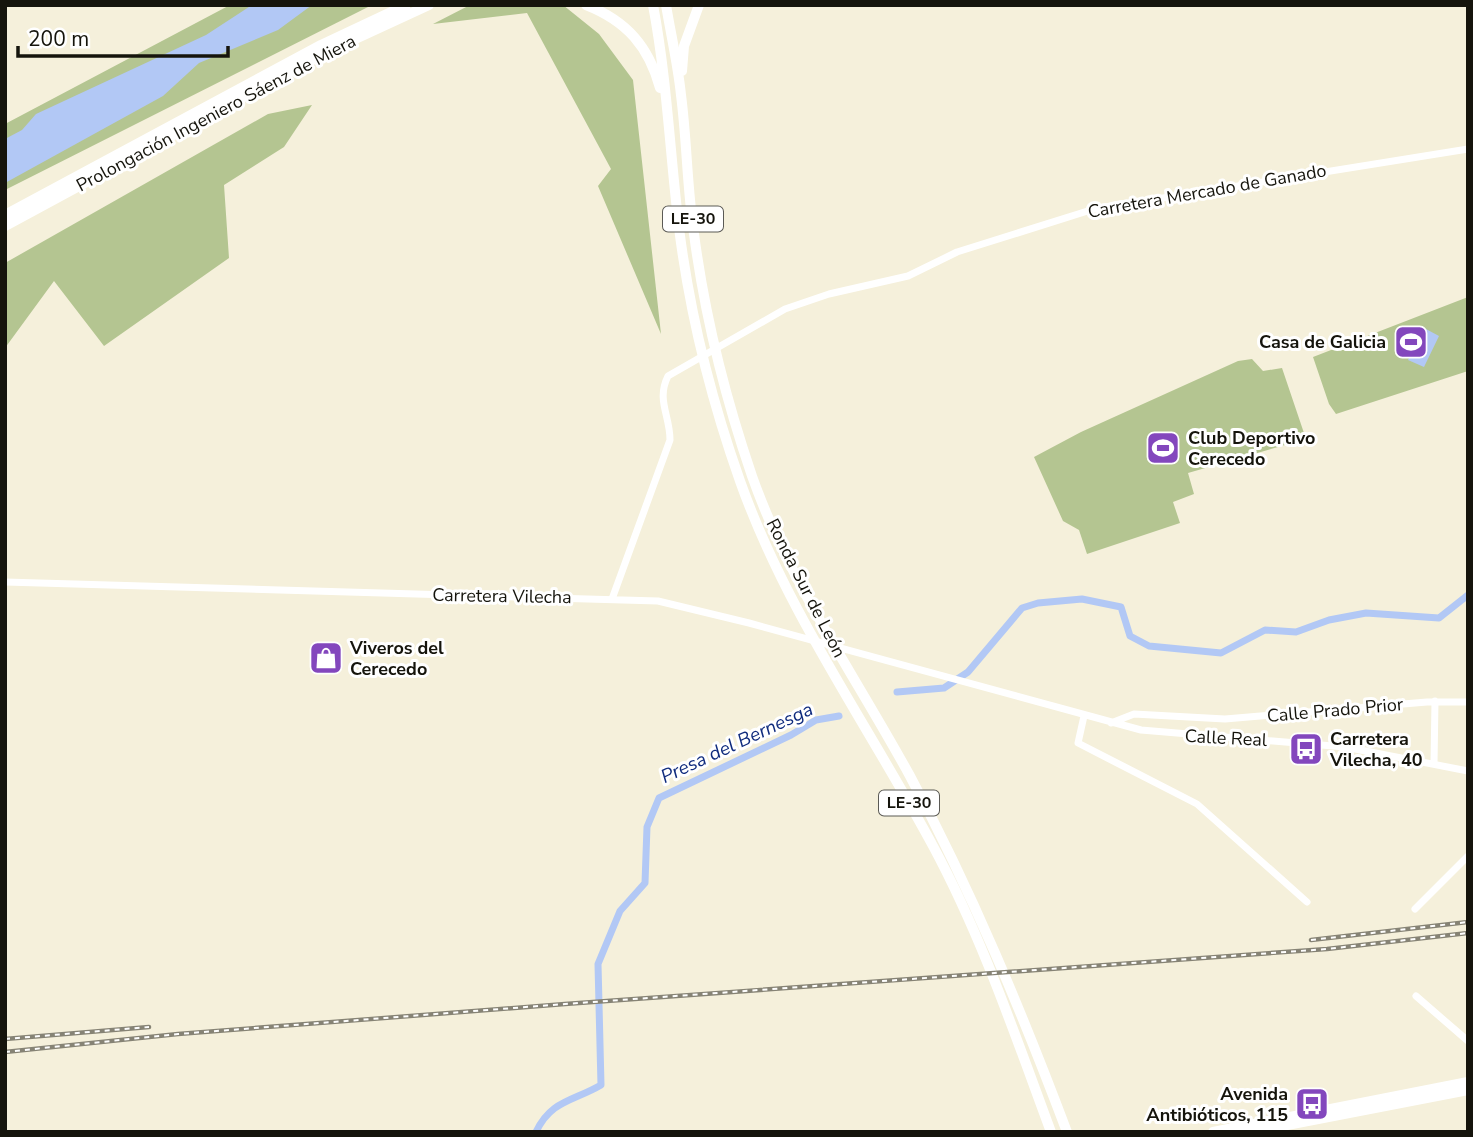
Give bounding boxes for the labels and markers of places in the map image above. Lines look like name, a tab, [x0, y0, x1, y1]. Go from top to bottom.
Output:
sports icon: Casa de Galicia	[1392, 323, 1430, 361]
place label: Casa de Galicia	[1259, 330, 1386, 354]
place label: Club Deportivo Cerecedo	[1188, 426, 1315, 471]
sports icon: Club Deportivo Cerecedo	[1144, 429, 1182, 467]
place label: Viveros del Cerecedo	[349, 636, 444, 681]
shop icon: Viveros del Cerecedo	[307, 639, 345, 677]
place label: Carretera Vilecha, 40	[1329, 727, 1423, 772]
bus stop icon: Carretera Vilecha, 40	[1287, 730, 1325, 768]
place label: Avenida Antibióticos, 115	[1146, 1082, 1288, 1127]
bus stop icon: Avenida Antibióticos, 115	[1293, 1085, 1331, 1123]

